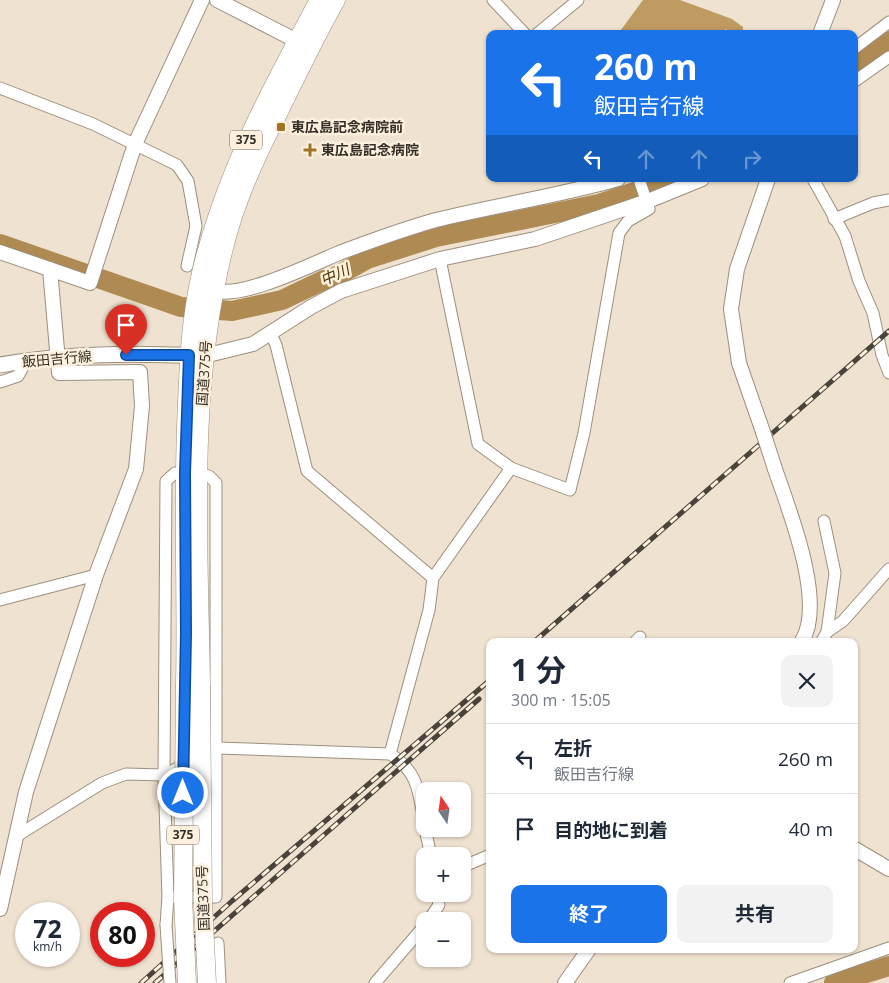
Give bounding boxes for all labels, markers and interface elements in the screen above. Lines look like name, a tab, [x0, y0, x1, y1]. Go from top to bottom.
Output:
text: 260 m	[594, 43, 698, 90]
icon: left	[511, 50, 576, 115]
text: 飯田吉行線	[594, 90, 704, 120]
place label: 東広島記念病院前	[291, 117, 403, 136]
marker: 東広島記念病院前	[275, 121, 287, 133]
road number: 375	[230, 130, 262, 150]
place label: 東広島記念病院	[321, 140, 419, 159]
marker: 東広島記念病院	[303, 143, 317, 157]
icon: left	[579, 145, 607, 173]
icon: ahead	[632, 145, 660, 173]
icon: ahead	[685, 145, 713, 173]
icon: right	[738, 145, 766, 173]
water label: 中川	[317, 258, 354, 289]
pin	[105, 304, 147, 355]
icon: arrive	[112, 311, 140, 339]
street label: 国道375号	[192, 339, 215, 407]
street label: 飯田吉行線	[21, 346, 93, 371]
text: 1 分	[511, 649, 566, 690]
button: close	[781, 655, 833, 707]
text: 300 m · 15:05	[511, 689, 611, 711]
text: 左折	[554, 735, 592, 761]
icon: left	[511, 745, 539, 773]
text: 260 m	[778, 746, 833, 772]
text: 飯田吉行線	[554, 763, 634, 785]
position arrow	[156, 766, 208, 818]
north arrow	[416, 782, 471, 838]
map controls	[416, 782, 471, 967]
icon: arrive	[511, 815, 539, 843]
text: 40 m	[789, 816, 833, 842]
text: 目的地に到着	[554, 817, 668, 843]
road number: 375	[167, 826, 199, 844]
button: +	[416, 847, 471, 902]
street label: 国道375号	[192, 865, 213, 931]
button: 終了	[511, 885, 667, 943]
button: 共有	[677, 885, 833, 943]
speed limit sign: 80	[90, 902, 155, 967]
text: 72	[33, 911, 62, 945]
button: −	[416, 912, 471, 967]
text: km/h	[33, 938, 62, 955]

